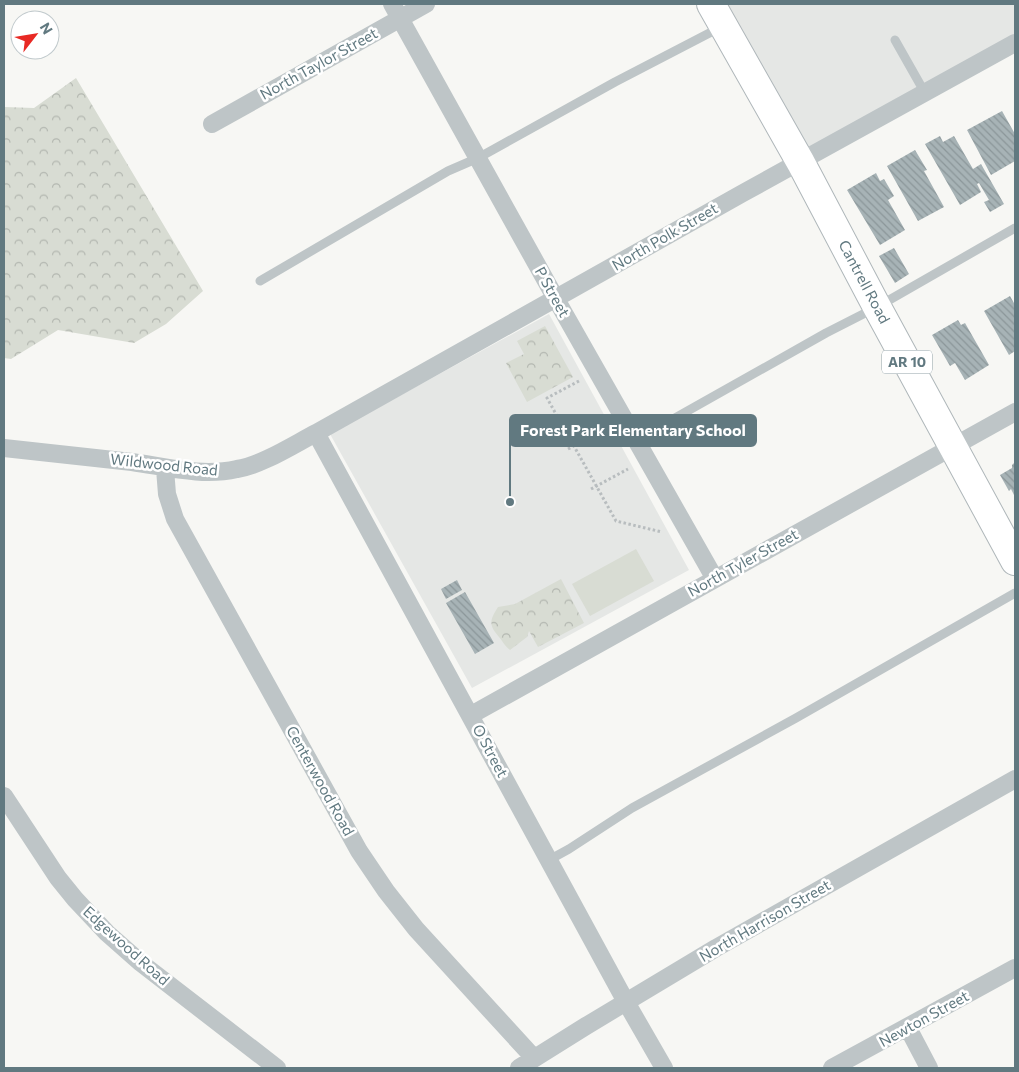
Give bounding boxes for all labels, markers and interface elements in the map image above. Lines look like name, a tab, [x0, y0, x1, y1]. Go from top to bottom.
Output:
north arrow	[10, 10, 60, 60]
text: N	[37, 19, 57, 37]
street label: North Taylor Street	[257, 23, 380, 103]
street label: North Polk Street	[608, 199, 721, 274]
street label: Cantrell Road	[835, 237, 894, 326]
street label: P Street	[532, 263, 574, 320]
road number: AR 10	[882, 351, 932, 374]
callout: Forest Park Elementary School	[510, 415, 756, 446]
text: Forest Park Elementary School	[520, 420, 746, 439]
street label: Wildwood Road	[110, 449, 219, 479]
street label: North Tyler Street	[684, 524, 801, 600]
street label: O Street	[469, 721, 512, 780]
street label: Centerwood Road	[283, 722, 359, 839]
street label: North Harrison Street	[696, 875, 833, 965]
street label: Edgewood Road	[80, 902, 173, 989]
street label: Newton Street	[875, 986, 972, 1050]

